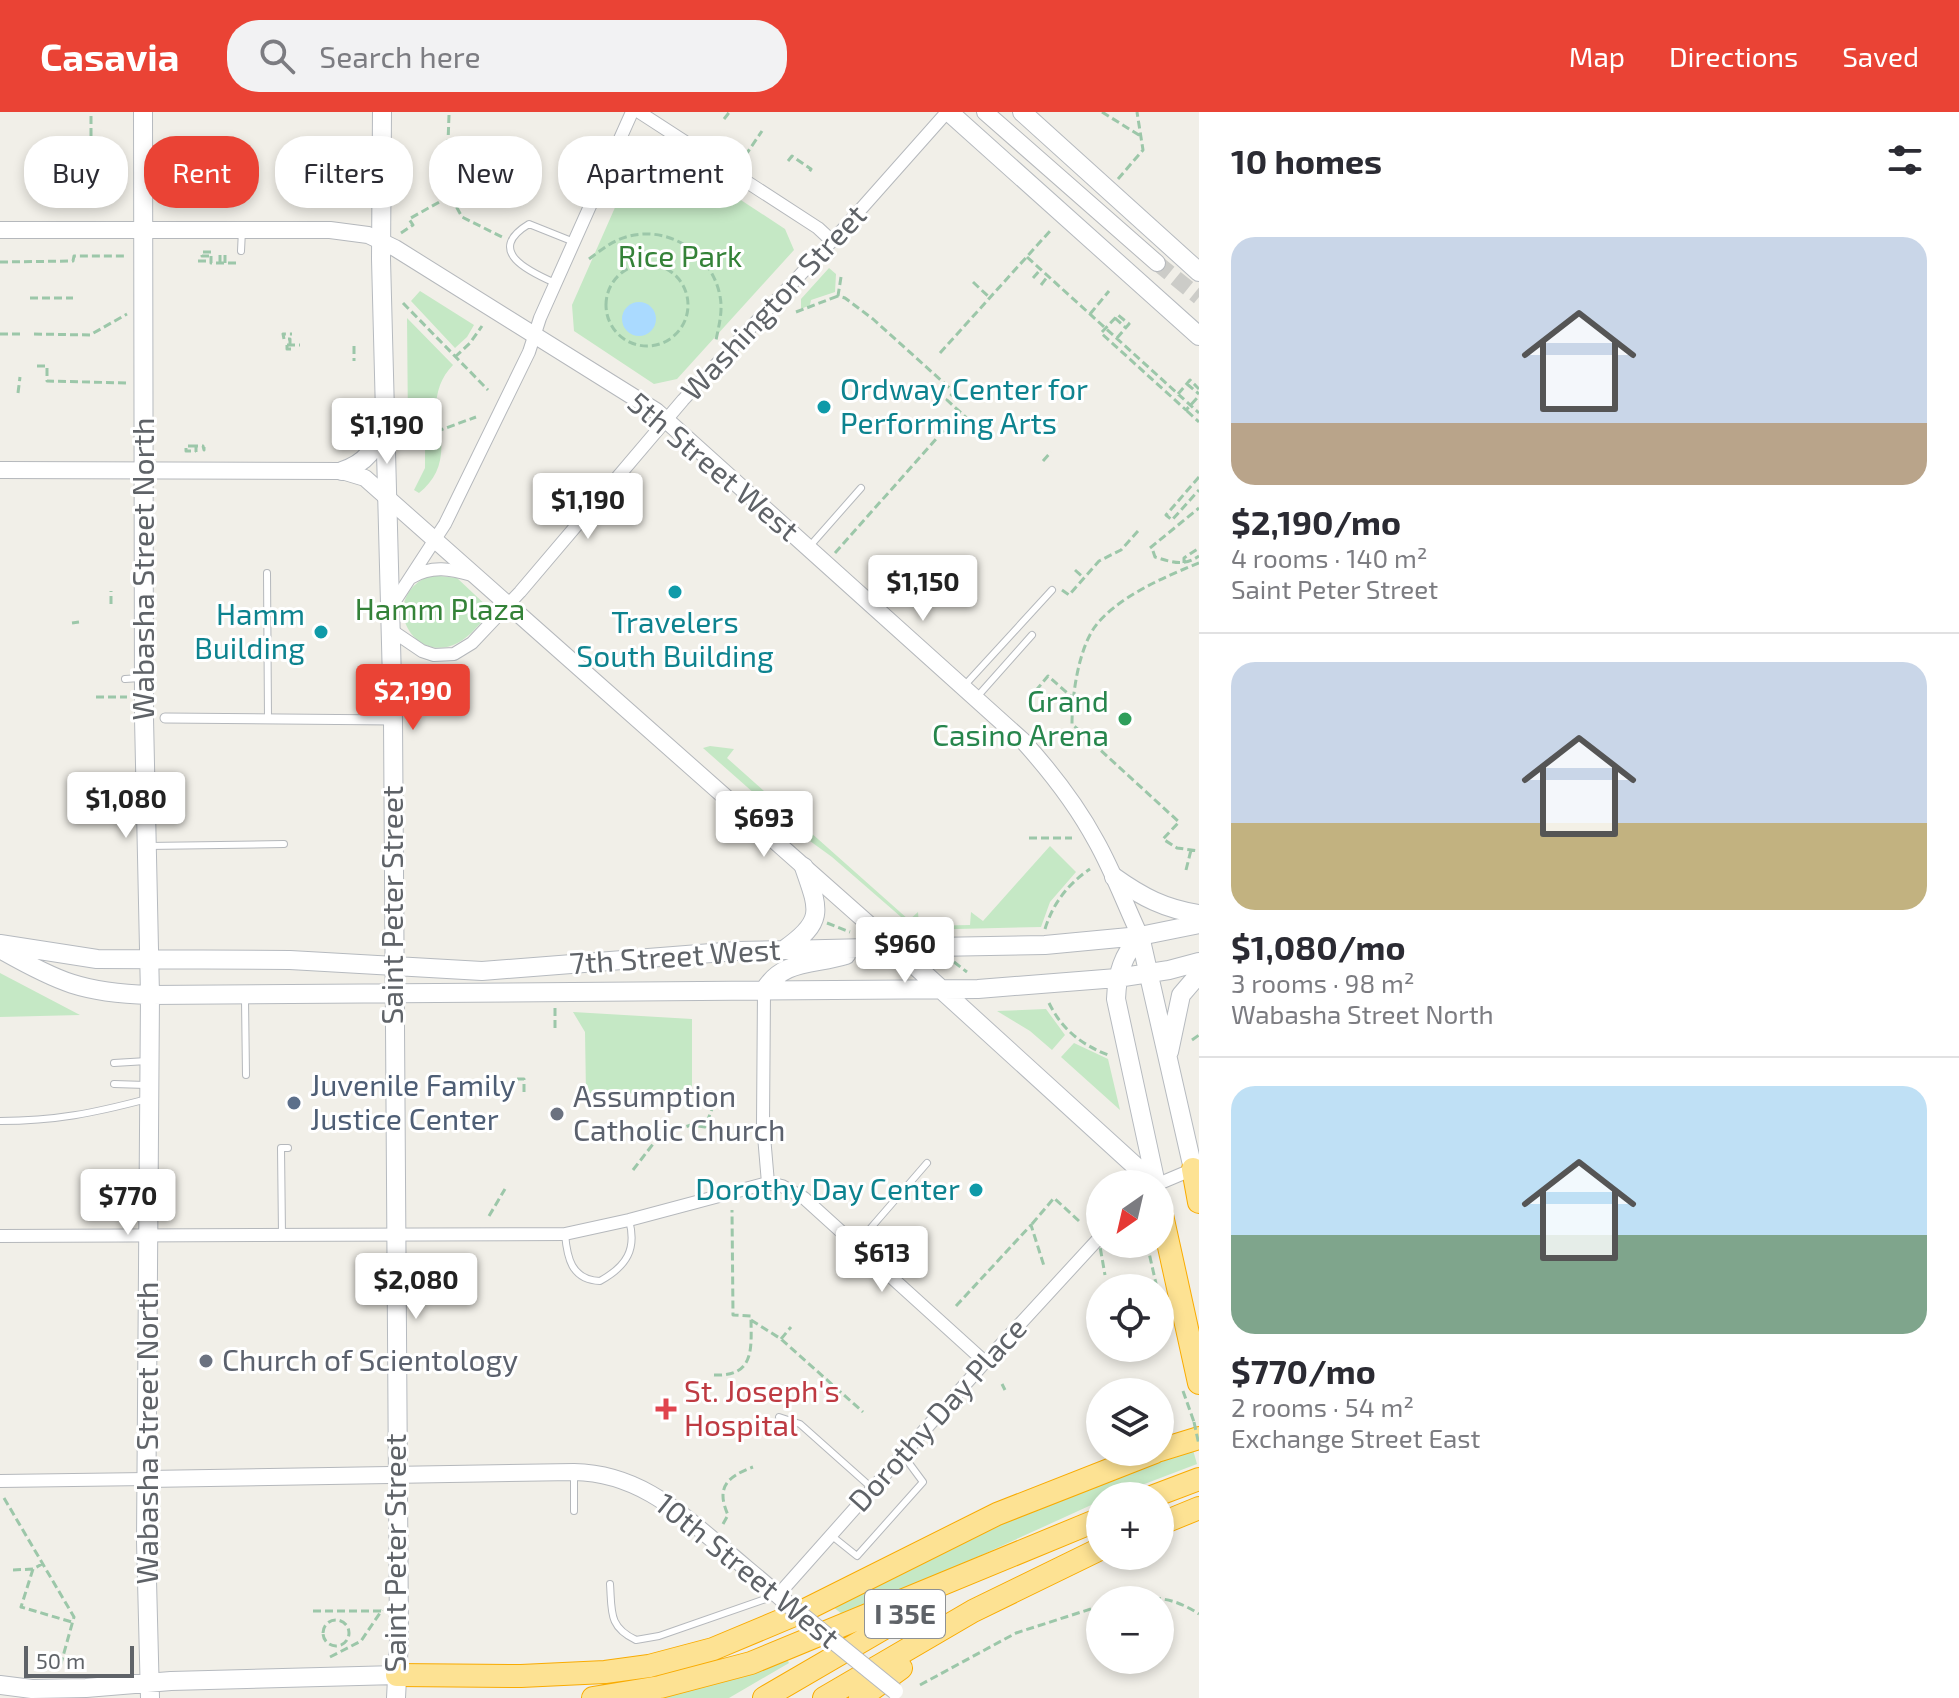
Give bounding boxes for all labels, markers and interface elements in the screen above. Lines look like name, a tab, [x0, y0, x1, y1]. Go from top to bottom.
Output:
search box	[227, 20, 787, 92]
text: Casavia	[40, 33, 179, 79]
icon: search	[255, 34, 299, 78]
text: Search here	[319, 38, 481, 74]
text: Map	[1569, 39, 1625, 73]
text: Directions	[1669, 39, 1798, 73]
text: Saved	[1842, 39, 1919, 73]
chip: Buy	[24, 136, 128, 208]
chip: Rent	[144, 136, 259, 208]
chip: Filters	[275, 136, 413, 208]
chip: New	[429, 136, 542, 208]
chip: Apartment	[558, 136, 752, 208]
icon: filters	[1883, 138, 1927, 182]
text: 10 homes	[1231, 140, 1382, 181]
street label: Washington Street	[672, 196, 873, 407]
park label: Rice Park	[618, 237, 742, 273]
icon: home	[1507, 289, 1651, 433]
place label: Ordway Center for Performing Arts	[840, 370, 1088, 440]
street label: 5th Street West	[622, 384, 807, 547]
pin: $1,190	[322, 398, 452, 466]
marker: Ordway Center for Performing Arts	[815, 398, 833, 416]
text: $1,190	[350, 408, 424, 439]
street label: Wabasha Street North	[124, 417, 160, 721]
pin: $1,190	[523, 473, 653, 541]
text: $1,190	[551, 483, 625, 514]
text: $2,190/mo	[1231, 501, 1401, 542]
text: 4 rooms · 140 m²	[1231, 542, 1427, 573]
pin: $1,150	[858, 555, 988, 623]
text: $1,150	[886, 565, 960, 596]
text: Saint Peter Street	[1231, 573, 1438, 604]
marker: Travelers South Building	[666, 583, 684, 601]
park label: Hamm Plaza	[355, 590, 525, 626]
place label: Hamm Building	[194, 595, 305, 665]
place label: Travelers South Building	[576, 603, 774, 673]
marker: Hamm Building	[312, 623, 330, 641]
pin: $2,190	[348, 664, 478, 732]
text: $2,190	[374, 674, 452, 705]
place label: Grand Casino Arena	[932, 682, 1109, 752]
marker: Grand Casino Arena	[1116, 710, 1134, 728]
icon: home	[1507, 714, 1651, 858]
pin: $1,080	[61, 772, 191, 840]
text: $1,080	[85, 782, 167, 813]
street label: Saint Peter Street	[373, 786, 409, 1024]
pin: $693	[717, 791, 811, 859]
text: $693	[734, 801, 794, 832]
pin: $960	[858, 917, 952, 985]
text: $1,080/mo	[1231, 926, 1405, 967]
text: $960	[874, 927, 936, 958]
street label: 7th Street West	[568, 930, 781, 980]
text: 3 rooms · 98 m²	[1231, 967, 1415, 998]
text: Wabasha Street North	[1231, 998, 1494, 1029]
place label: Juvenile Family Justice Center	[310, 1066, 516, 1136]
place label: Assumption Catholic Church	[573, 1077, 786, 1147]
marker: Juvenile Family Justice Center	[285, 1094, 303, 1112]
marker: Assumption Catholic Church	[548, 1105, 566, 1123]
icon: home	[1507, 1138, 1651, 1282]
pin: $770	[81, 1169, 175, 1237]
place label: Dorothy Day Center	[695, 1170, 960, 1206]
north arrow	[1086, 1170, 1174, 1258]
map controls	[1086, 1170, 1174, 1674]
text: $770	[99, 1179, 157, 1210]
marker: Dorothy Day Center	[967, 1181, 985, 1199]
pin: $613	[835, 1226, 929, 1294]
text: $613	[854, 1236, 910, 1267]
pin: $2,080	[351, 1253, 481, 1321]
text: $2,080	[373, 1263, 459, 1294]
button: locate	[1086, 1274, 1174, 1362]
street label: Wabasha Street North	[128, 1281, 164, 1585]
street label: Dorothy Day Place	[840, 1309, 1033, 1518]
place label: Church of Scientology	[222, 1341, 518, 1377]
text: $770/mo	[1231, 1350, 1376, 1391]
marker: Church of Scientology	[197, 1352, 215, 1370]
place label: St. Joseph's Hospital	[684, 1372, 840, 1442]
button: layers	[1086, 1378, 1174, 1466]
text: 2 rooms · 54 m²	[1231, 1391, 1414, 1422]
marker: St. Joseph's Hospital	[655, 1398, 677, 1420]
text: Exchange Street East	[1231, 1422, 1480, 1453]
street label: Saint Peter Street	[376, 1434, 412, 1672]
button: +	[1086, 1482, 1174, 1570]
street label: 10th Street West	[649, 1484, 847, 1655]
button: −	[1086, 1586, 1174, 1674]
road number: I 35E	[865, 1590, 945, 1638]
scale bar	[24, 1642, 134, 1678]
text: 50 m	[36, 1647, 85, 1673]

